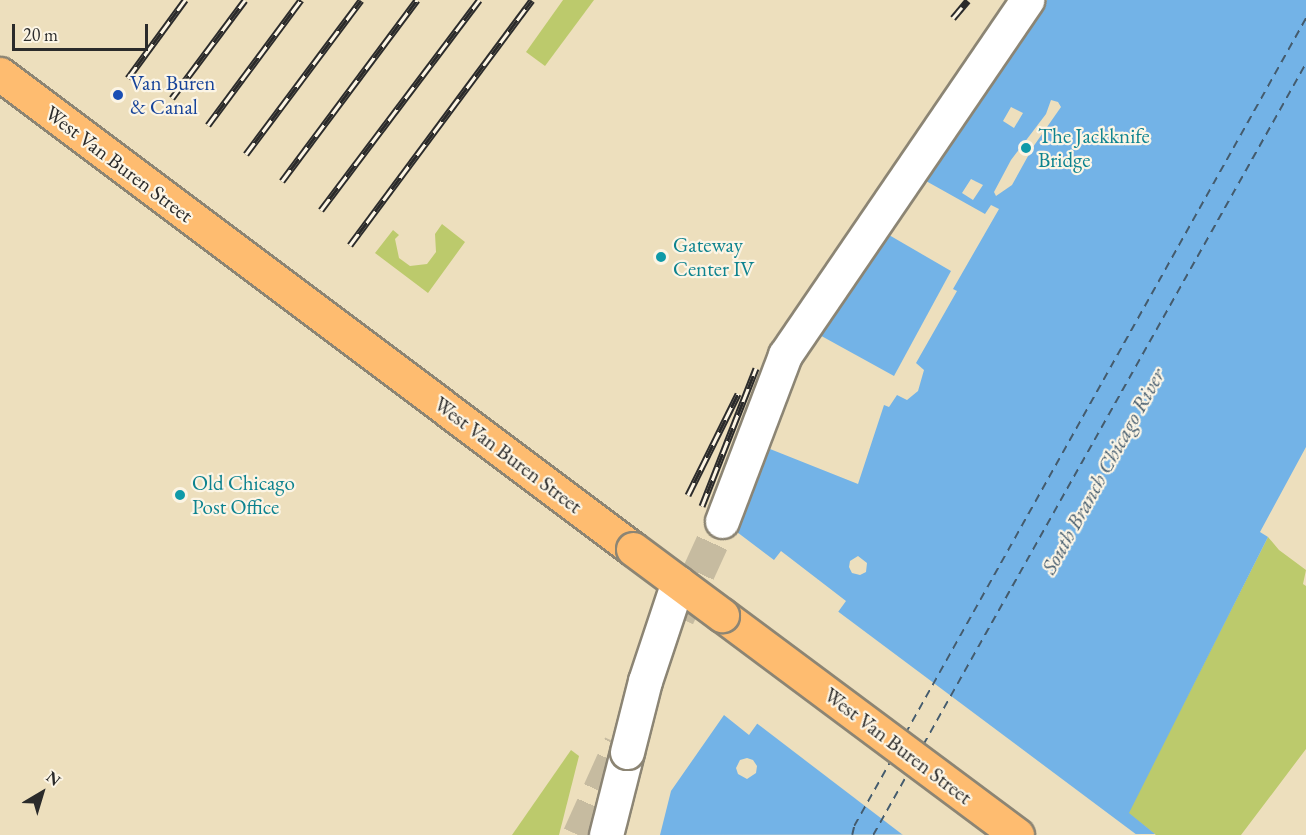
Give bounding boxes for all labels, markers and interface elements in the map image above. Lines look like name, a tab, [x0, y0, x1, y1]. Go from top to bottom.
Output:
scale bar	[15, 12, 152, 50]
text: 20 m	[23, 23, 58, 46]
place label: Van Buren & Canal	[130, 70, 215, 120]
marker: Van Buren & Canal	[111, 88, 125, 102]
street label: West Van Buren Street	[40, 100, 198, 228]
place label: The Jackknife Bridge	[1038, 123, 1150, 173]
marker: The Jackknife Bridge	[1019, 141, 1033, 155]
place label: Gateway Center IV	[673, 232, 754, 282]
marker: Gateway Center IV	[654, 250, 668, 264]
water label: South Branch Chicago River	[1035, 363, 1171, 579]
street label: West Van Buren Street	[429, 391, 587, 519]
place label: Old Chicago Post Office	[192, 470, 295, 520]
marker: Old Chicago Post Office	[173, 488, 187, 502]
street label: West Van Buren Street	[819, 682, 977, 810]
north arrow	[12, 763, 72, 823]
text: N	[42, 766, 65, 791]

